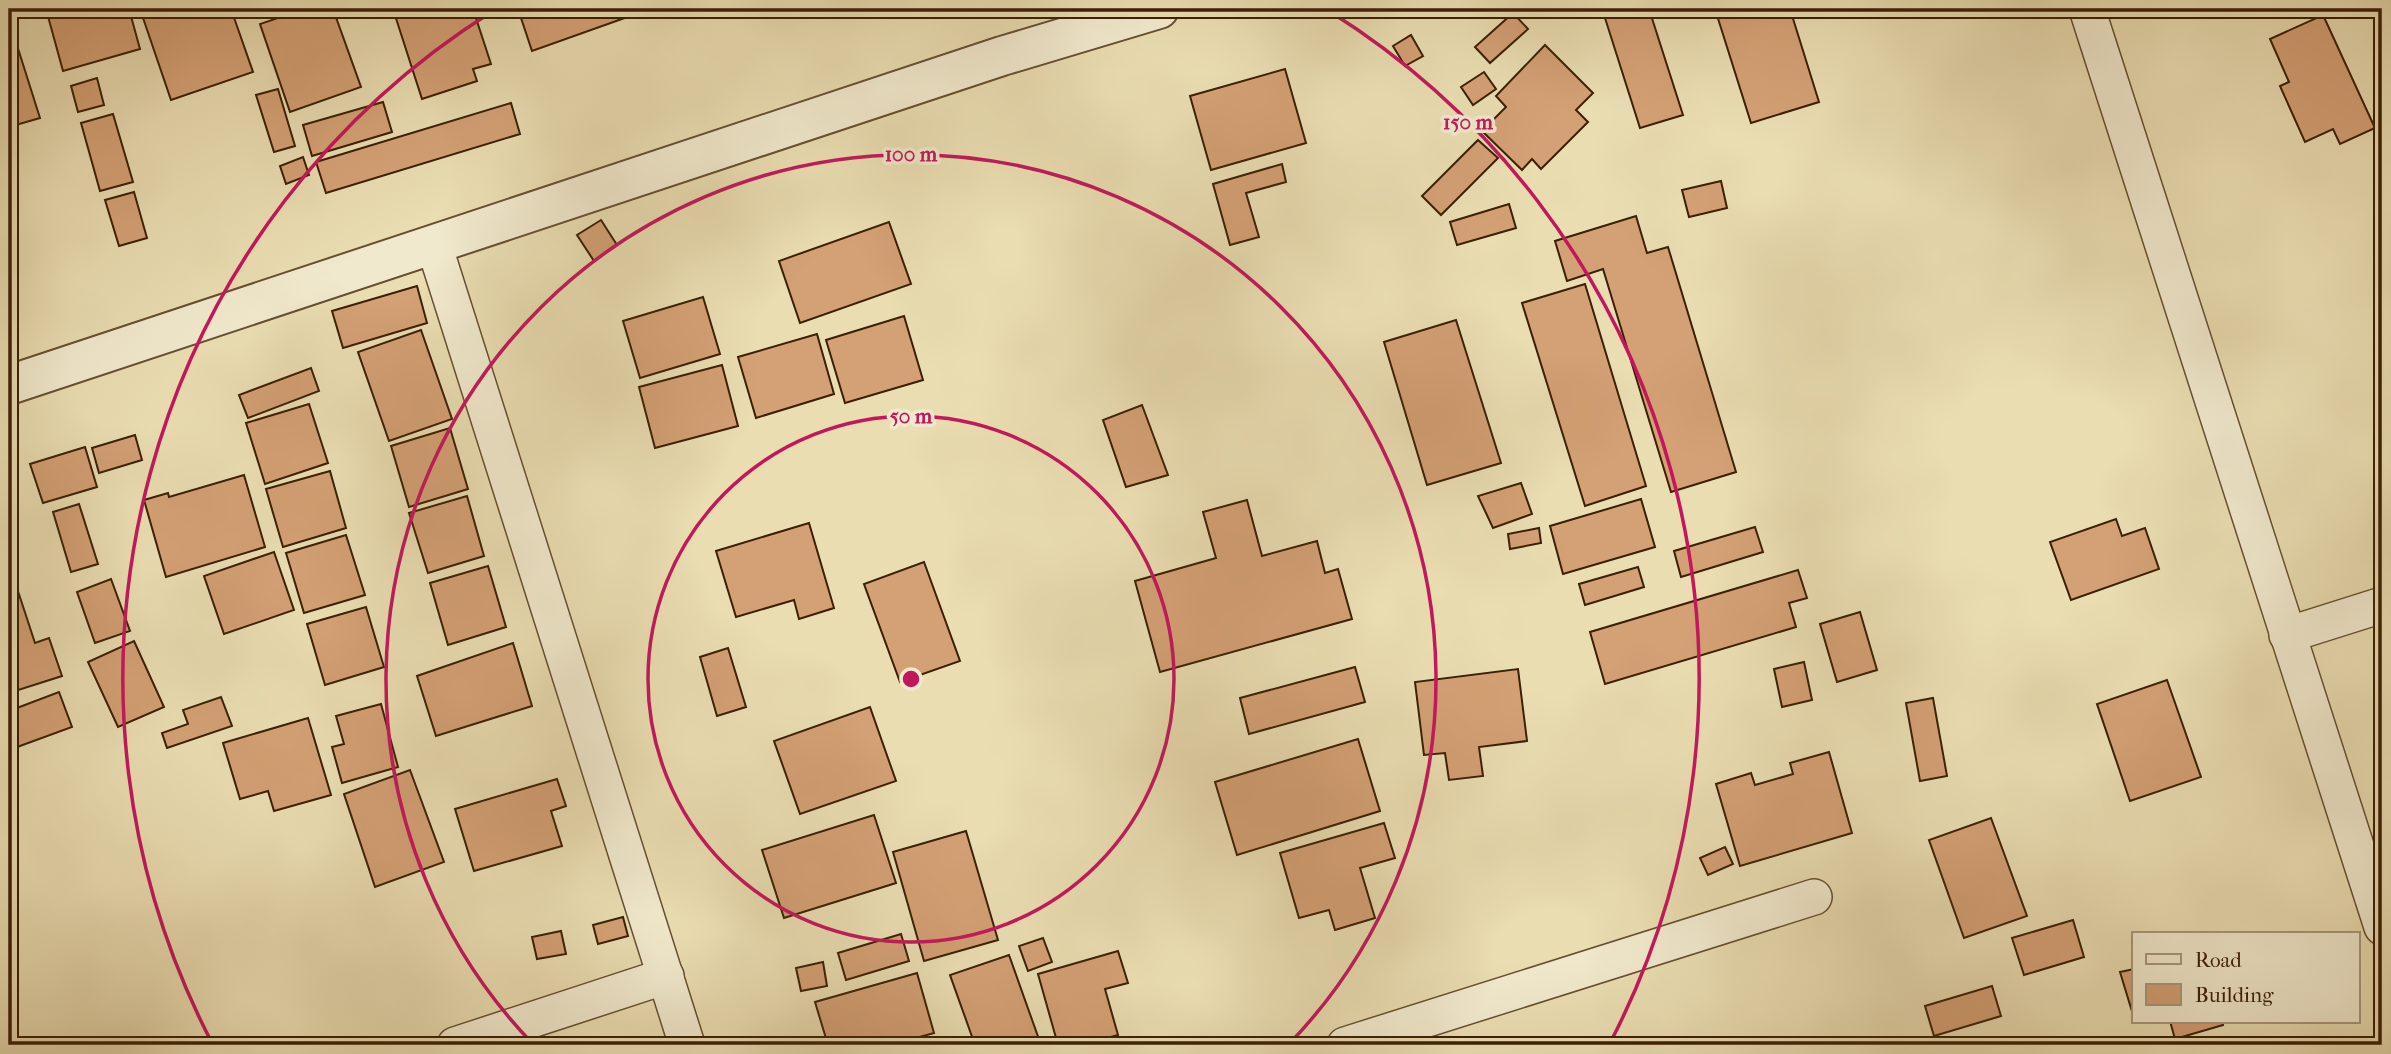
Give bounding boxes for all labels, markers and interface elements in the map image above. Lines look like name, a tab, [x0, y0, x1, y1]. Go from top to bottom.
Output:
text: 150 m	[1443, 110, 1494, 134]
text: 100 m	[885, 142, 938, 166]
text: 50 m	[890, 404, 933, 428]
centre of rings	[899, 667, 923, 691]
legend	[2132, 932, 2360, 1023]
text: Road	[2195, 948, 2242, 972]
text: Building	[2195, 983, 2274, 1007]

